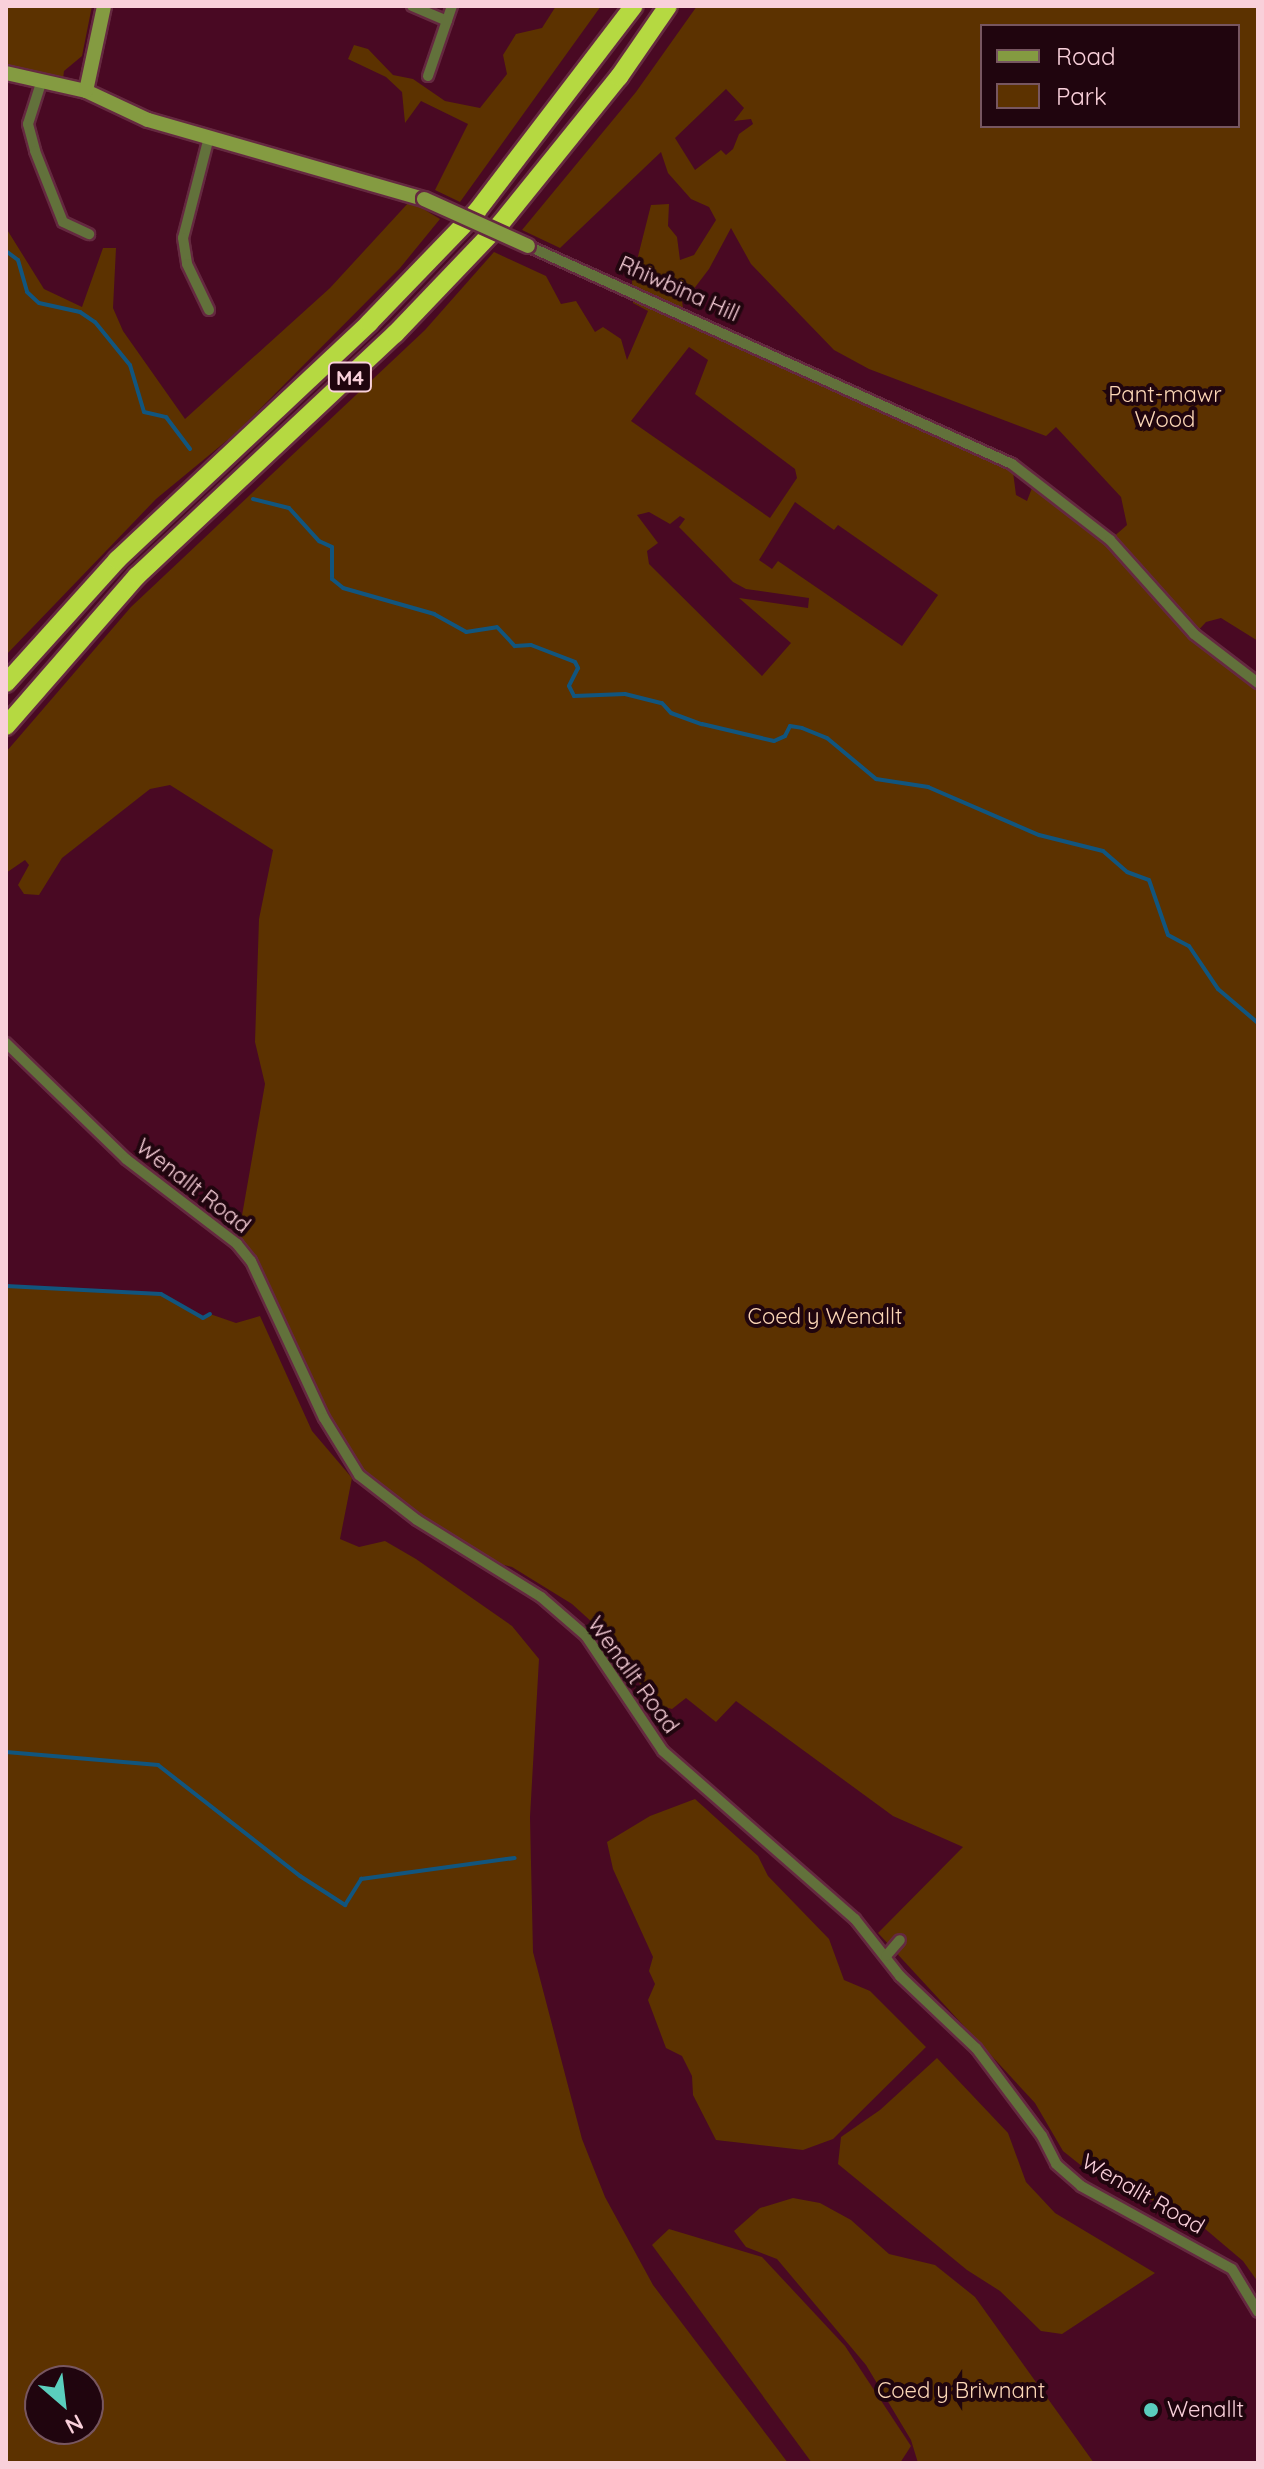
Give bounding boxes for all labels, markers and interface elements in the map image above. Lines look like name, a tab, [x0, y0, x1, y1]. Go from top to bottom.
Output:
legend	[980, 24, 1240, 128]
text: Road	[1056, 41, 1116, 71]
text: Park	[1056, 81, 1107, 111]
street label: Rhiwbina Hill	[615, 251, 743, 327]
road number: M4	[326, 361, 374, 393]
park label: Pant-mawr Wood	[1108, 381, 1222, 432]
street label: Wenallt Road	[131, 1133, 255, 1239]
park label: Coed y Wenallt	[748, 1304, 902, 1330]
street label: Wenallt Road	[582, 1612, 684, 1738]
street label: Wenallt Road	[1077, 2148, 1209, 2240]
north arrow	[24, 2365, 104, 2445]
park label: Coed y Briwnant	[877, 2378, 1045, 2404]
place label: Wenallt	[1167, 2397, 1244, 2423]
marker: Wenallt	[1142, 2401, 1160, 2419]
text: N	[61, 2408, 88, 2441]

